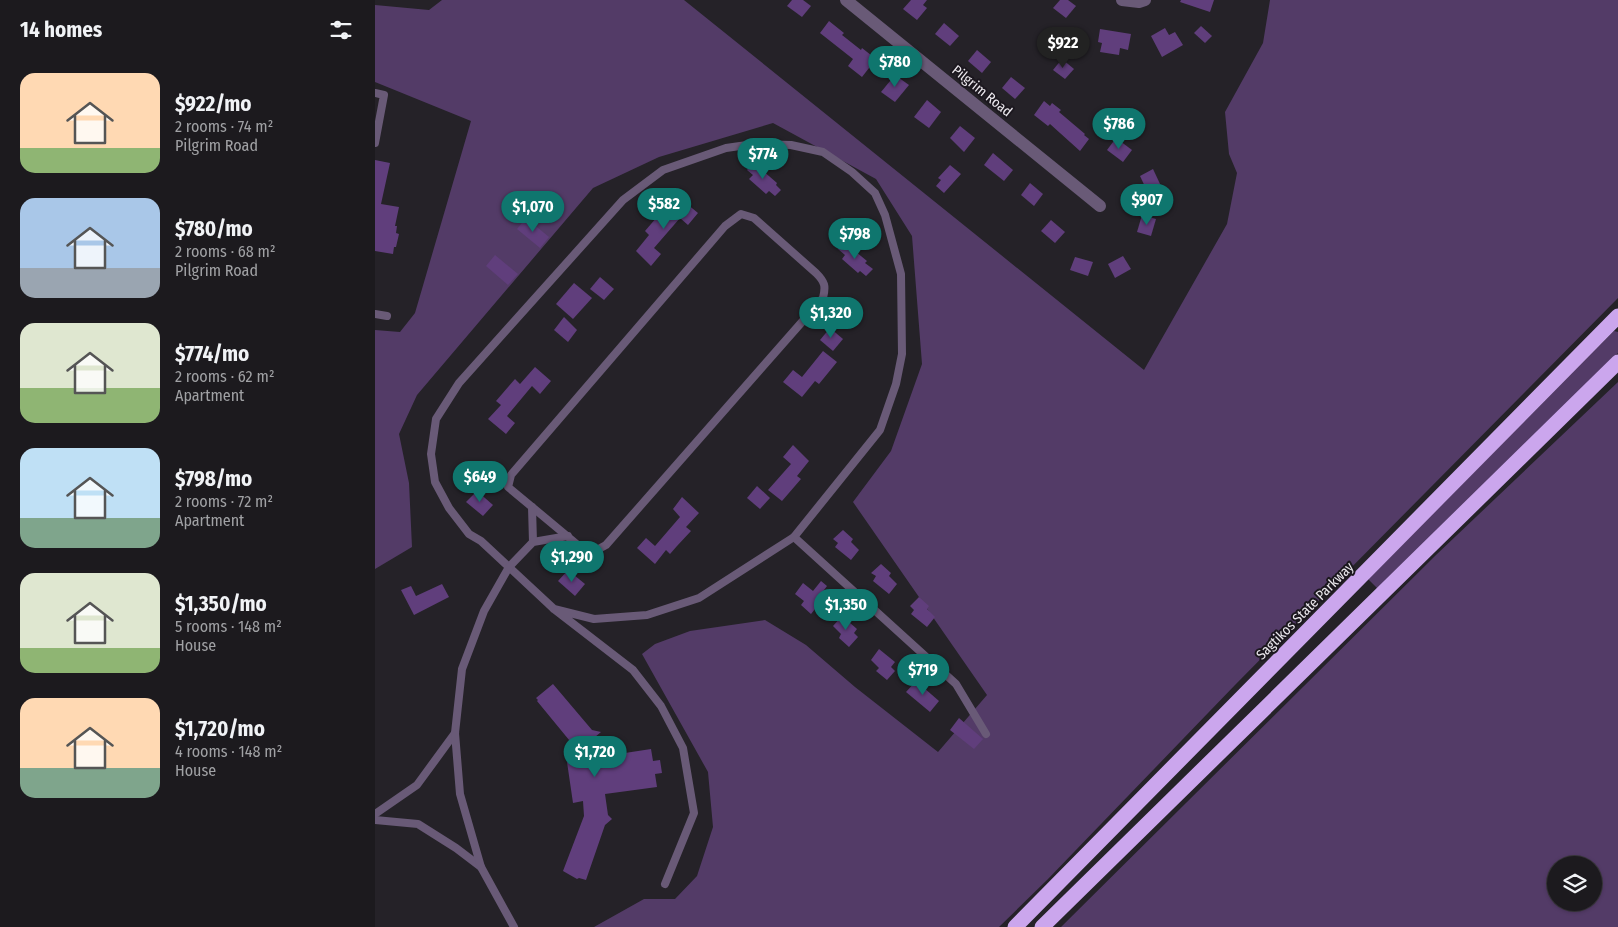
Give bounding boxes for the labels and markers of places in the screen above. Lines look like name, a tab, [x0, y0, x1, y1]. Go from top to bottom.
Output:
pin: $922	[1033, 27, 1093, 69]
pin: $780	[865, 46, 925, 88]
pin: $786	[1089, 108, 1149, 150]
pin: $774	[733, 138, 793, 180]
pin: $907	[1117, 184, 1177, 226]
pin: $582	[634, 188, 694, 230]
pin: $1,070	[492, 190, 574, 233]
pin: $798	[825, 218, 885, 260]
pin: $1,320	[790, 296, 872, 339]
pin: $649	[450, 460, 510, 503]
pin: $1,290	[531, 540, 613, 583]
pin: $1,350	[805, 588, 887, 631]
pin: $719	[893, 654, 953, 696]
pin: $1,720	[554, 736, 636, 778]

